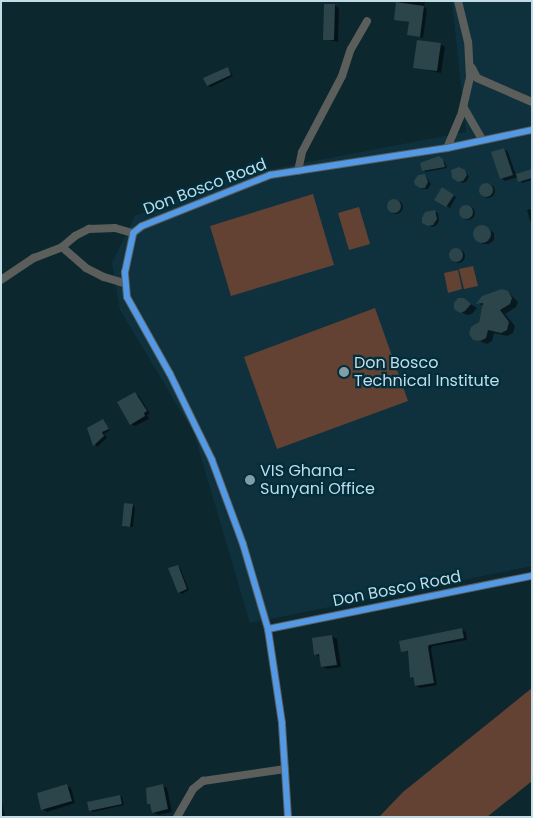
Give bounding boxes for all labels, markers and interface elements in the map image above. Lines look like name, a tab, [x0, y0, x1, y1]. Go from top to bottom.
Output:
street label: Don Bosco Road	[141, 155, 269, 219]
place label: Don Bosco Technical Institute	[354, 353, 500, 391]
marker: Don Bosco Technical Institute	[338, 366, 350, 378]
place label: VIS Ghana - Sunyani Office	[260, 461, 375, 499]
marker: VIS Ghana - Sunyani Office	[244, 474, 256, 486]
street label: Don Bosco Road	[331, 567, 463, 611]

